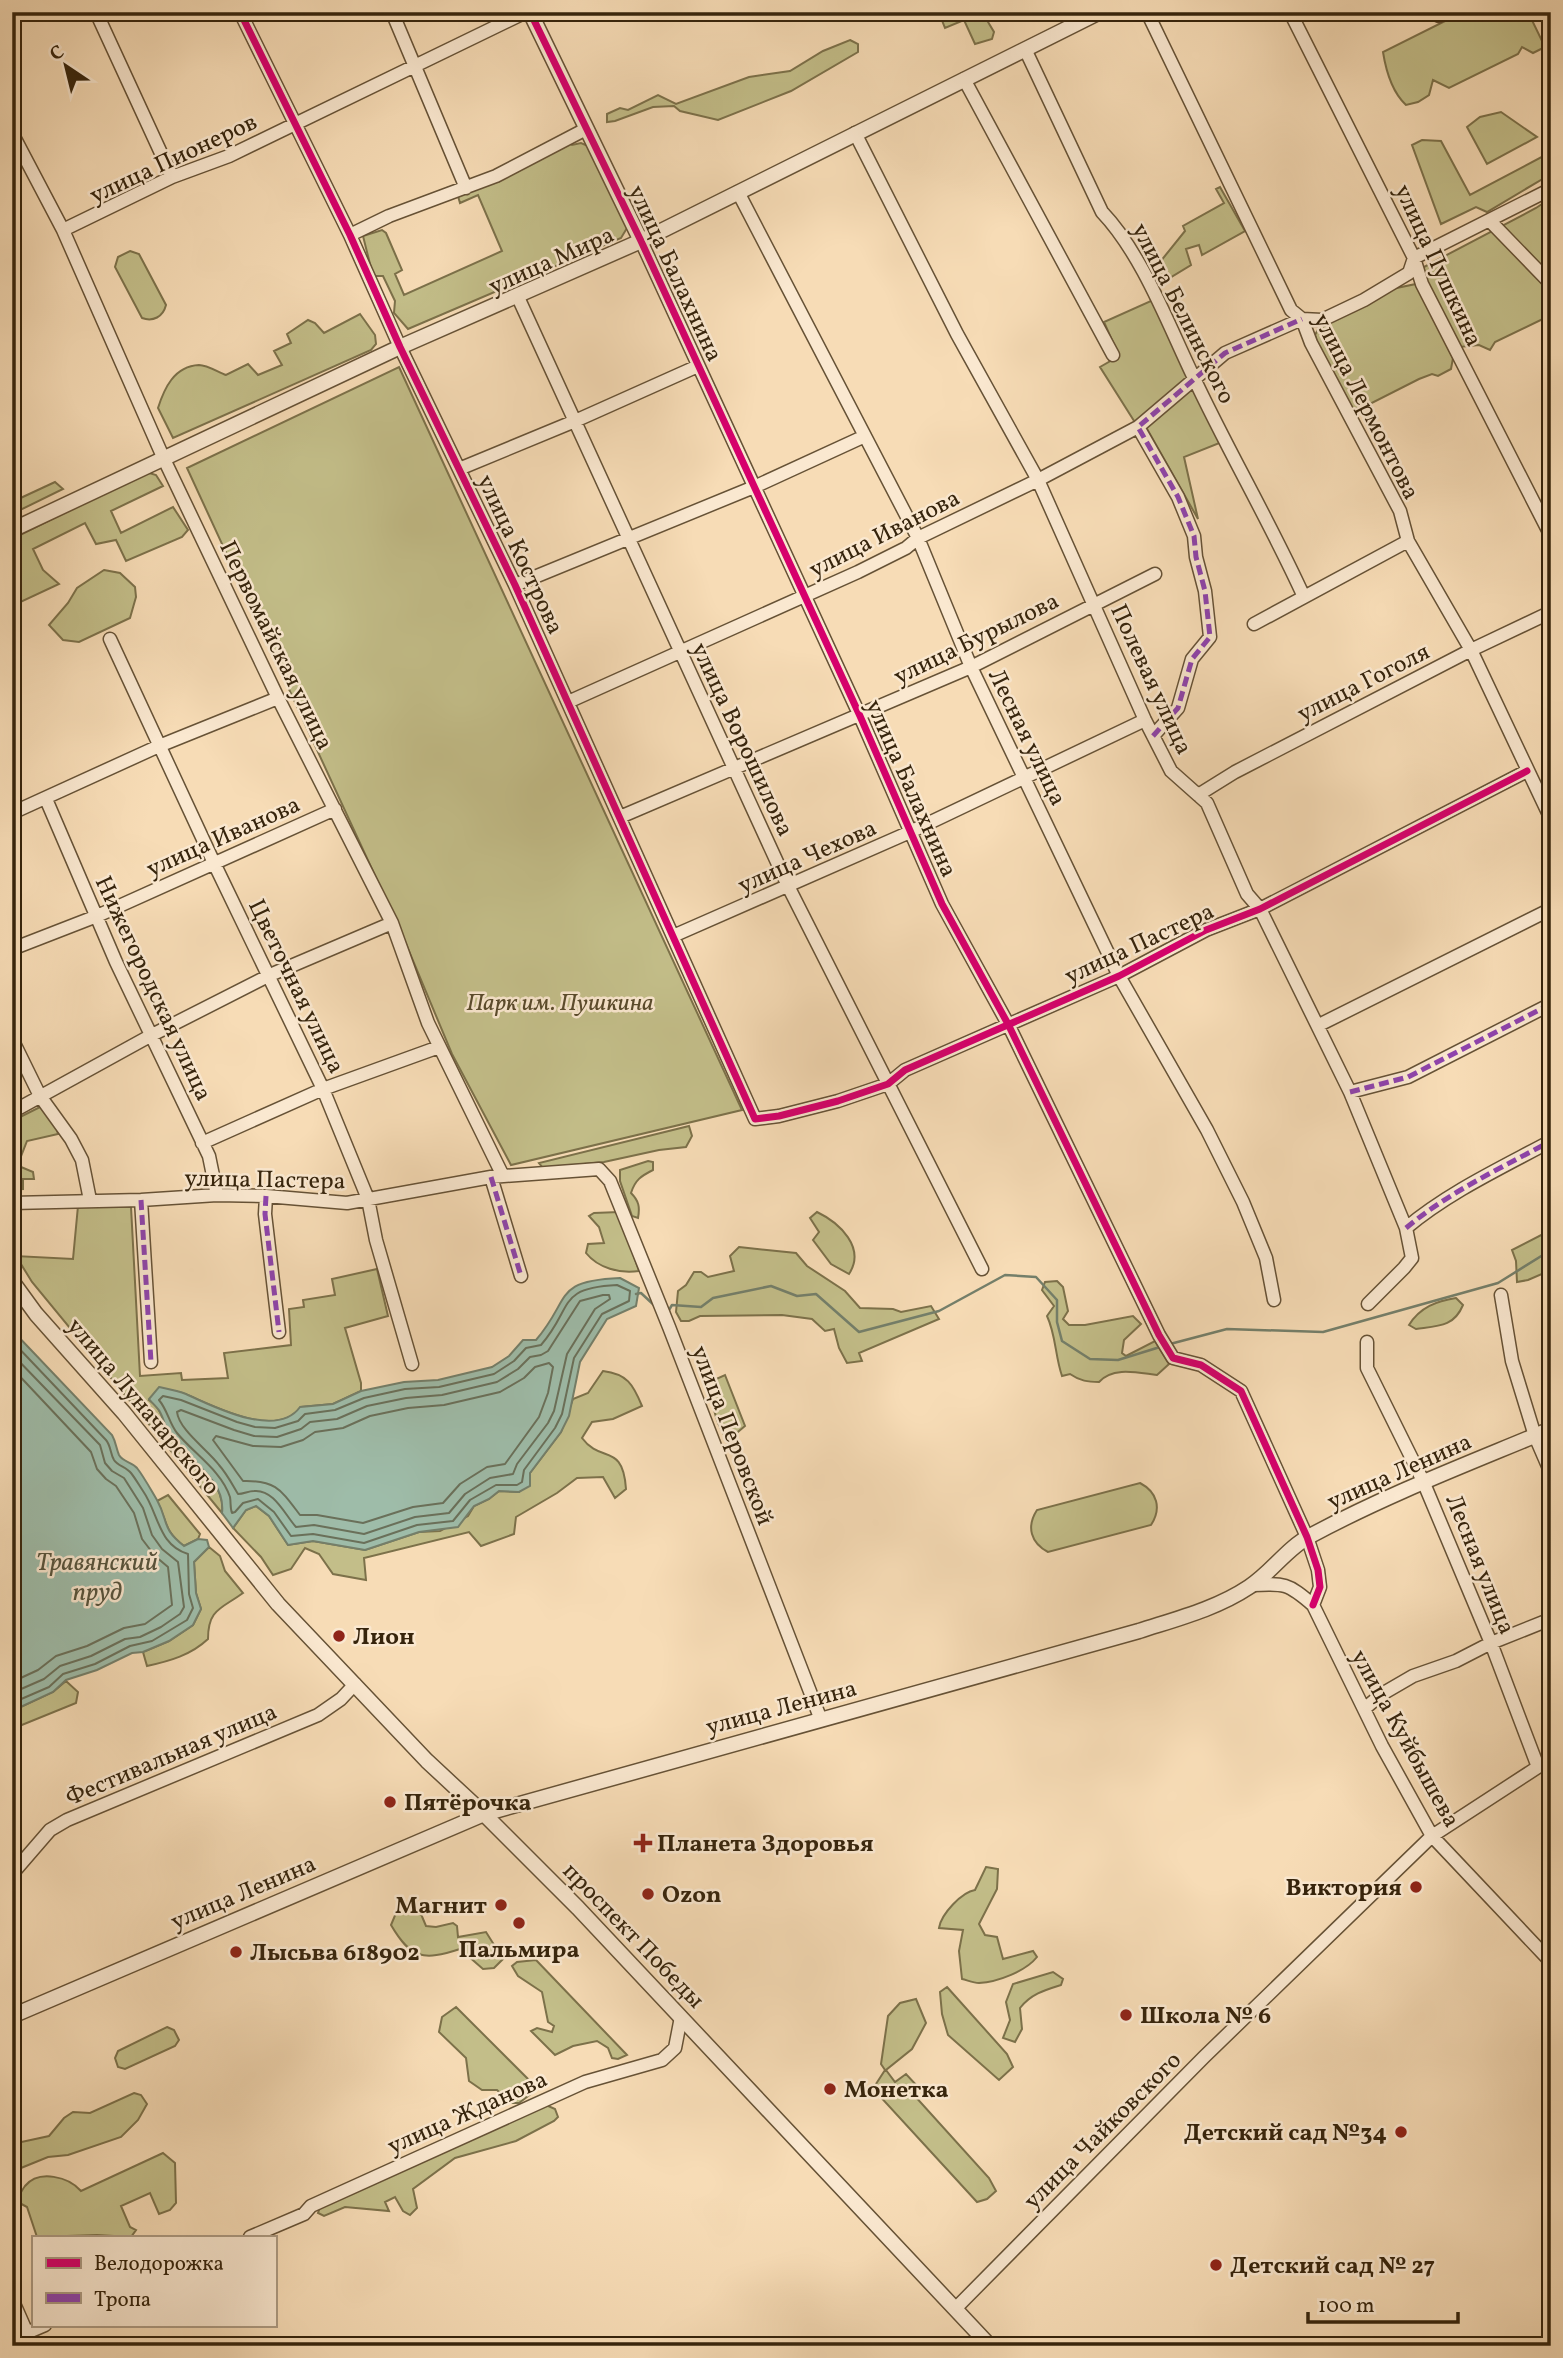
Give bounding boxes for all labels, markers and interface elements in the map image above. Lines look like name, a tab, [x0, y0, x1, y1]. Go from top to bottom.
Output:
north arrow	[32, 32, 102, 102]
text: С	[45, 40, 70, 68]
street label: улица Пионеров	[84, 106, 263, 214]
street label: улица Пушкина	[1385, 179, 1490, 353]
street label: улица Балахнина	[618, 180, 730, 368]
street label: улица Белинского	[1122, 218, 1243, 410]
street label: улица Мира	[484, 219, 620, 305]
street label: улица Лермонтова	[1303, 308, 1427, 506]
street label: улица Кострова	[467, 469, 571, 641]
street label: улица Иванова	[804, 482, 966, 587]
street label: Первомайская улица	[210, 535, 341, 756]
street label: улица Бурылова	[888, 585, 1065, 695]
street label: Полевая улица	[1100, 599, 1200, 761]
street label: улица Гоголя	[1292, 636, 1436, 732]
street label: улица Ворошилова	[681, 637, 801, 842]
street label: Лесная улица	[978, 664, 1074, 812]
street label: улица Балахнина	[856, 694, 965, 883]
street label: улица Иванова	[141, 789, 306, 887]
street label: улица Чехова	[733, 812, 883, 904]
street label: Нижегородская улица	[85, 871, 219, 1107]
street label: Цветочная улица	[238, 894, 352, 1080]
street label: улица Пастера	[1060, 895, 1220, 994]
park label: Парк им. Пушкина	[466, 987, 654, 1021]
street label: улица Пастера	[184, 1163, 346, 1199]
street label: улица Луначарского	[58, 1311, 227, 1503]
street label: улица Перовской	[681, 1341, 781, 1531]
street label: улица Ленина	[1322, 1426, 1478, 1520]
street label: Лесная улица	[1436, 1490, 1523, 1640]
water label: Травянский пруд	[36, 1545, 158, 1611]
place label: Лион	[353, 1621, 415, 1655]
marker: Лион	[331, 1628, 347, 1644]
street label: улица Куйбышева	[1341, 1644, 1467, 1834]
street label: улица Ленина	[702, 1672, 861, 1745]
street label: Фестивальная улица	[61, 1696, 283, 1816]
place label: Пятёрочка	[404, 1787, 532, 1821]
marker: Пятёрочка	[382, 1794, 398, 1810]
place label: Планета Здоровья	[657, 1828, 874, 1862]
marker: Планета Здоровья	[635, 1835, 651, 1851]
street label: улица Ленина	[166, 1848, 322, 1940]
street label: проспект Победы	[554, 1856, 711, 2017]
place label: Виктория	[1286, 1872, 1402, 1906]
place label: Ozon	[662, 1879, 722, 1913]
marker: Виктория	[1408, 1879, 1424, 1895]
marker: Ozon	[640, 1886, 656, 1902]
place label: Магнит	[395, 1890, 487, 1924]
marker: Магнит	[493, 1897, 509, 1913]
marker: Пальмира	[511, 1915, 527, 1931]
place label: Пальмира	[458, 1934, 580, 1968]
place label: Лысьва 618902	[250, 1937, 420, 1971]
marker: Лысьва 618902	[228, 1944, 244, 1960]
place label: Школа № 6	[1140, 2000, 1271, 2034]
marker: Школа № 6	[1118, 2007, 1134, 2023]
street label: улица Чайковского	[1017, 2045, 1190, 2218]
street label: улица Жданова	[382, 2063, 553, 2164]
place label: Монетка	[844, 2074, 949, 2108]
marker: Монетка	[822, 2081, 838, 2097]
place label: Детский сад №34	[1184, 2117, 1387, 2151]
marker: Детский сад №34	[1393, 2124, 1409, 2140]
legend	[32, 2236, 276, 2326]
text: Велодорожка	[94, 2250, 224, 2279]
place label: Детский сад № 27	[1230, 2250, 1435, 2284]
marker: Детский сад № 27	[1208, 2257, 1224, 2273]
scale bar	[1308, 2281, 1458, 2325]
text: Тропа	[94, 2286, 151, 2315]
text: 100 m	[1318, 2292, 1375, 2321]

